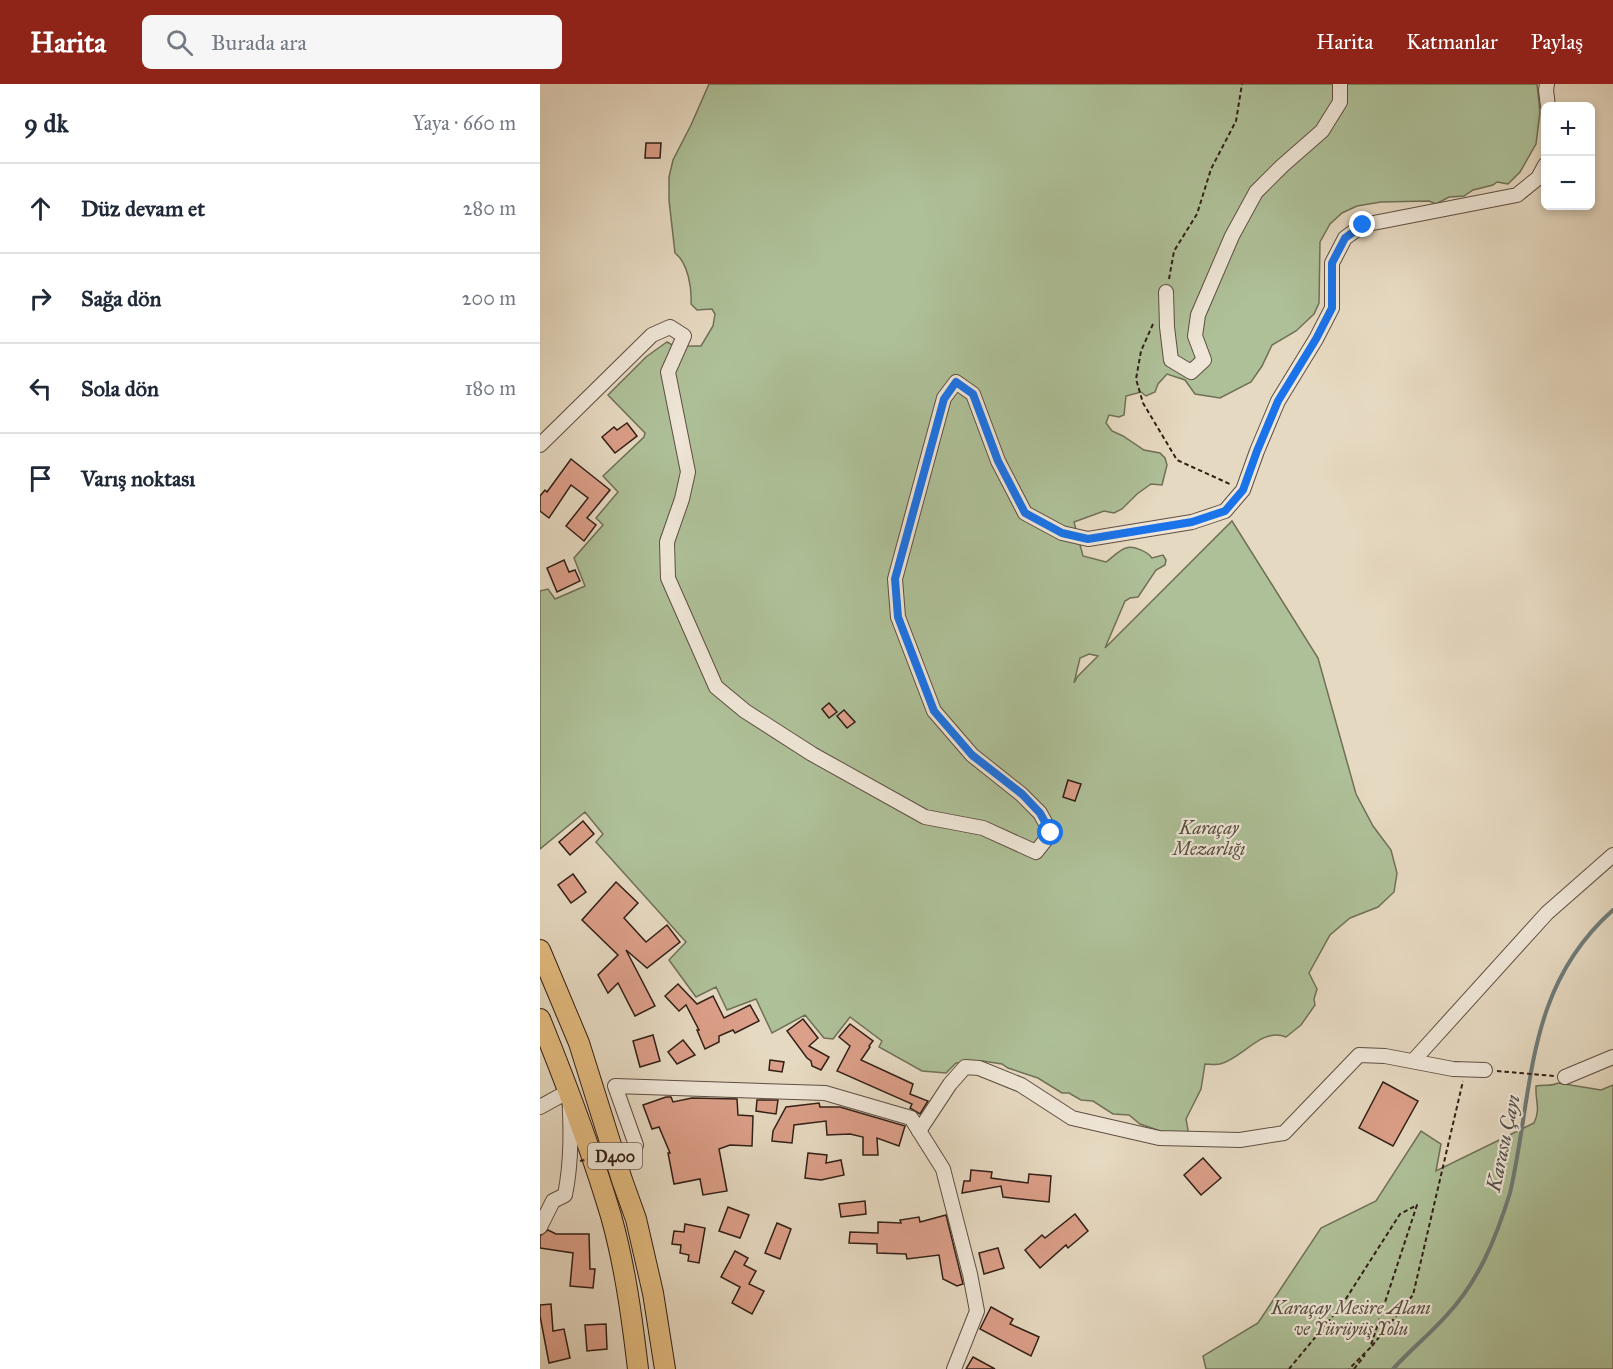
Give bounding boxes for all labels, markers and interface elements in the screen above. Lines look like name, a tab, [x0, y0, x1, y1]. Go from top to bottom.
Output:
search box	[142, 15, 562, 69]
text: Harita	[30, 25, 106, 60]
icon: search	[163, 26, 196, 59]
text: Burada ara	[211, 29, 307, 56]
text: Harita	[1316, 29, 1373, 55]
text: Katmanlar	[1406, 29, 1498, 55]
text: Paylaş	[1531, 29, 1583, 55]
map controls	[1541, 102, 1595, 210]
button: +	[1541, 102, 1595, 156]
text: 9 dk	[24, 107, 69, 139]
text: Yaya · 660 m	[412, 111, 516, 135]
button: −	[1541, 156, 1595, 210]
icon: ahead	[24, 192, 57, 225]
text: Düz devam et	[81, 195, 205, 222]
text: 280 m	[463, 196, 516, 220]
route end	[1349, 211, 1375, 237]
icon: right	[24, 282, 57, 315]
text: Sağa dön	[81, 285, 161, 312]
text: 200 m	[462, 286, 516, 310]
icon: left	[24, 372, 57, 405]
text: Sola dön	[81, 375, 159, 402]
text: 180 m	[465, 376, 516, 400]
icon: arrive	[24, 462, 57, 495]
text: Varış noktası	[81, 465, 195, 492]
park label: Karaçay Mezarlığı	[1171, 817, 1245, 860]
route start	[1037, 819, 1063, 845]
water label: Karasu Çayı	[1481, 1092, 1525, 1195]
road number: D400	[588, 1143, 642, 1169]
park label: Karaçay Mesire Alanı ve Yürüyüş Yolu	[1270, 1297, 1431, 1340]

